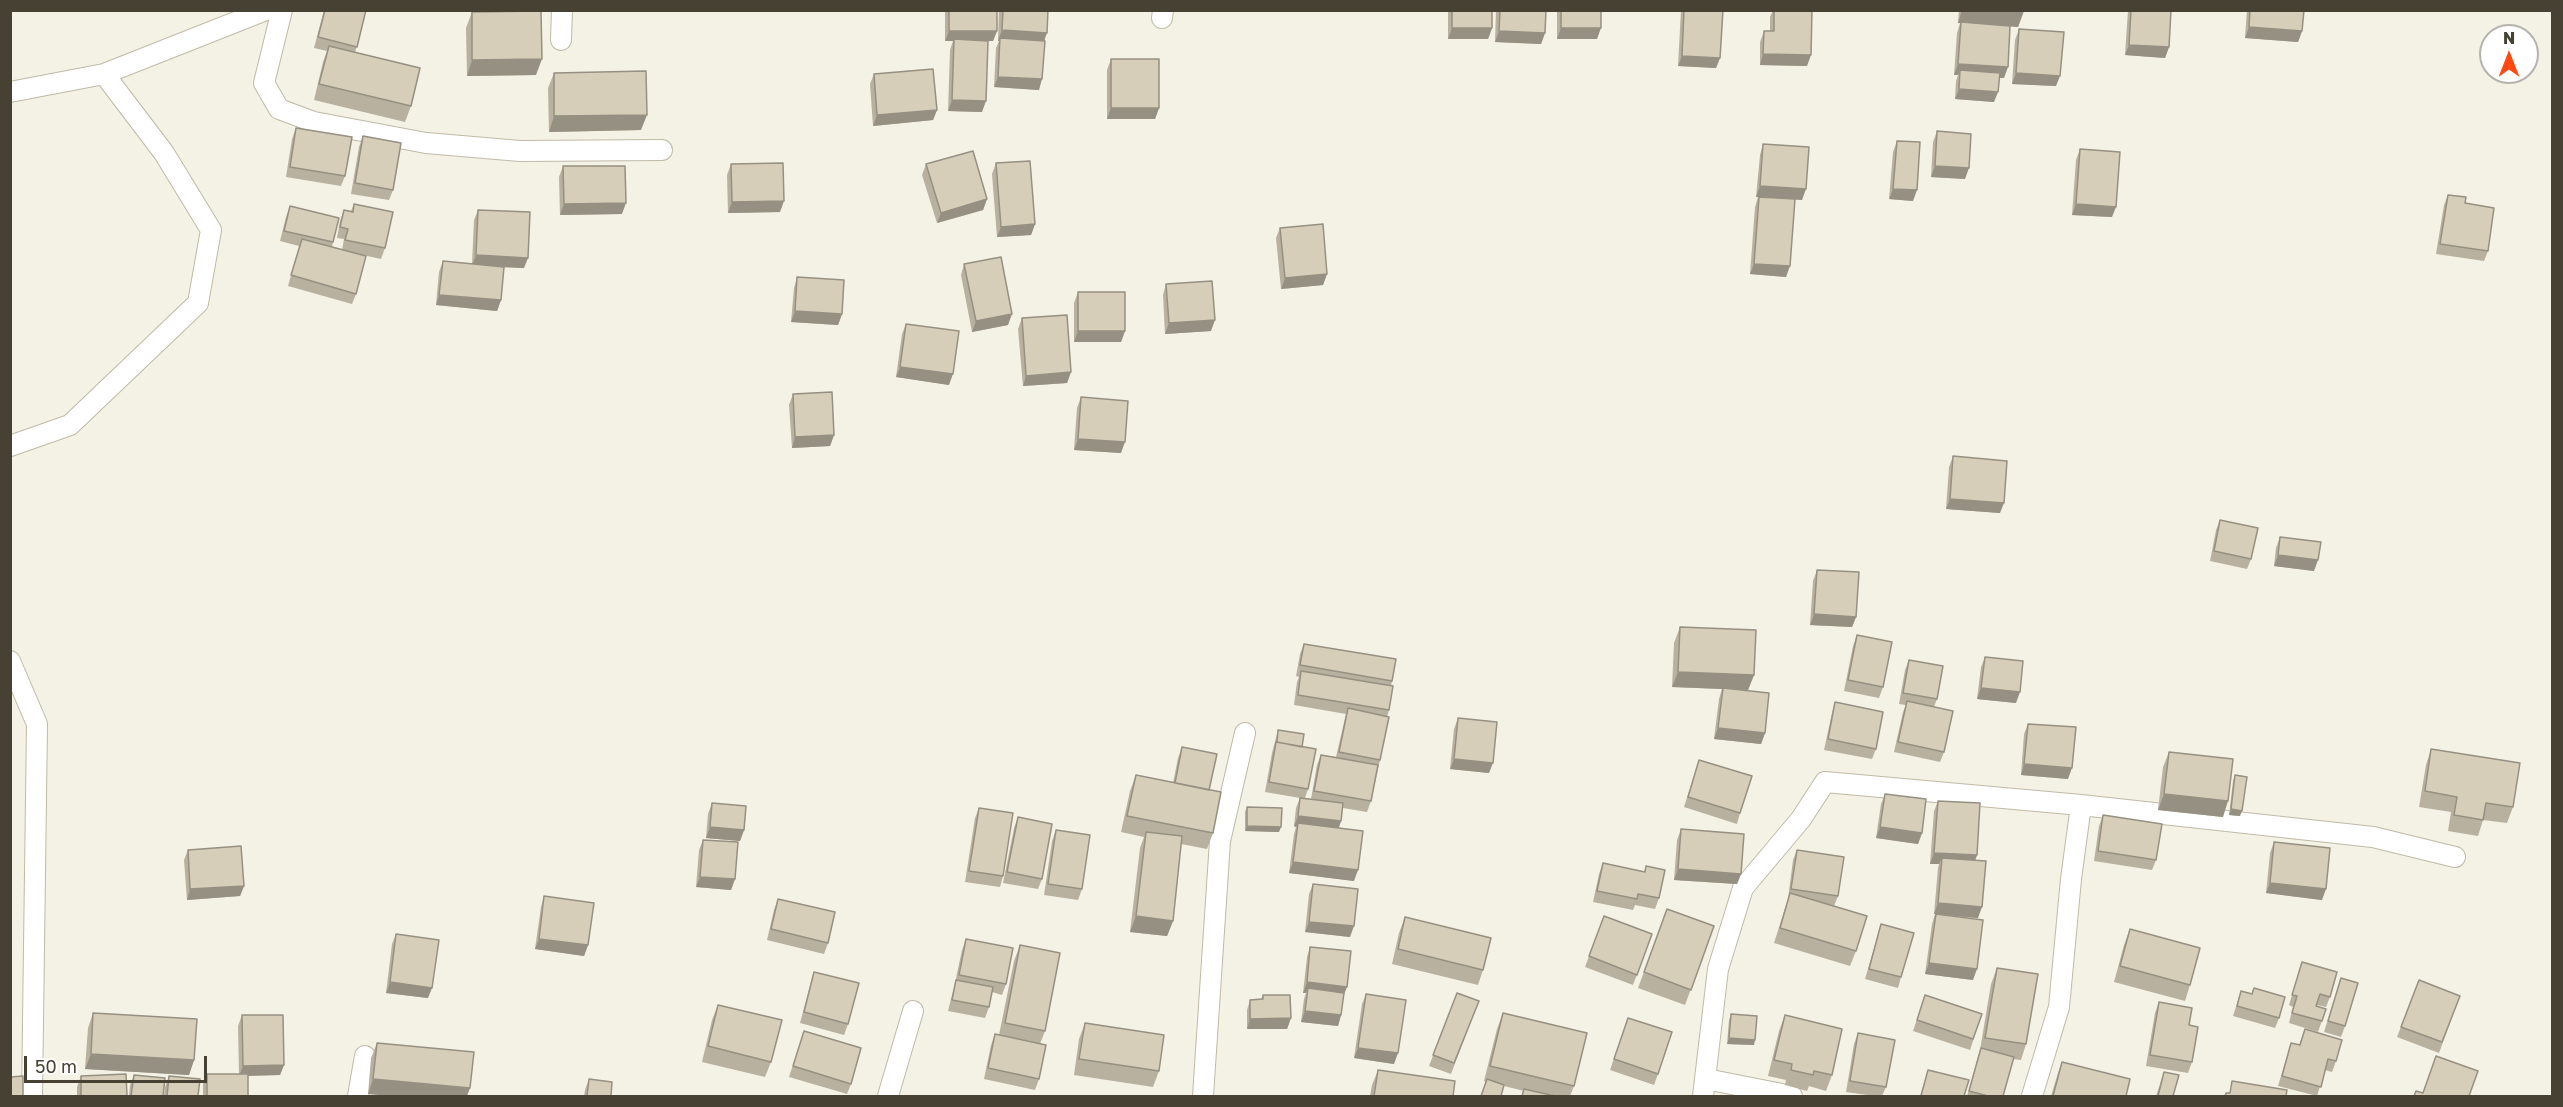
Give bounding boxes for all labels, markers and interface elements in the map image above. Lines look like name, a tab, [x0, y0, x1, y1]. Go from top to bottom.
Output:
north arrow	[2479, 24, 2539, 84]
text: N	[2503, 28, 2515, 48]
scale bar	[27, 1044, 210, 1082]
text: 50 m	[35, 1055, 77, 1077]

